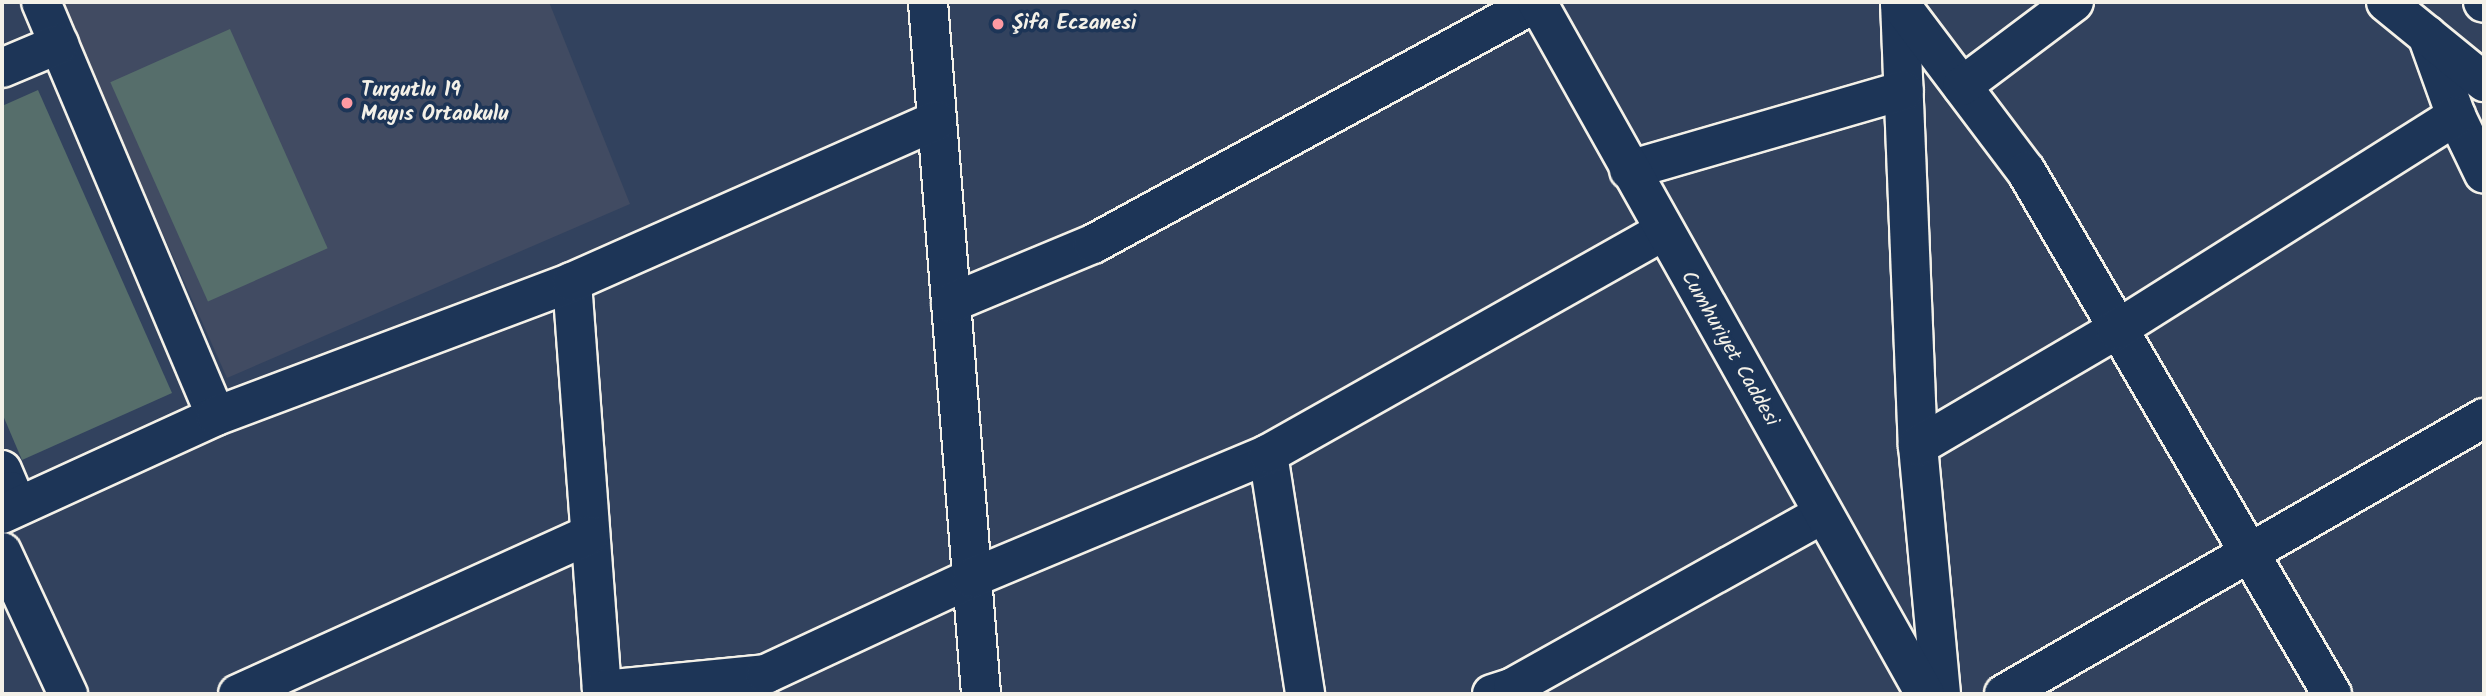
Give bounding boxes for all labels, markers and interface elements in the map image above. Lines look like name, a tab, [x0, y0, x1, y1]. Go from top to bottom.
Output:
place label: Şifa Eczanesi	[1012, 11, 1136, 37]
marker: Şifa Eczanesi	[990, 16, 1006, 32]
place label: Turgutlu 19 Mayıs Ortaokulu	[361, 78, 509, 128]
marker: Turgutlu 19 Mayıs Ortaokulu	[339, 95, 355, 111]
street label: Cumhuriyet Caddesi	[1674, 267, 1784, 431]

